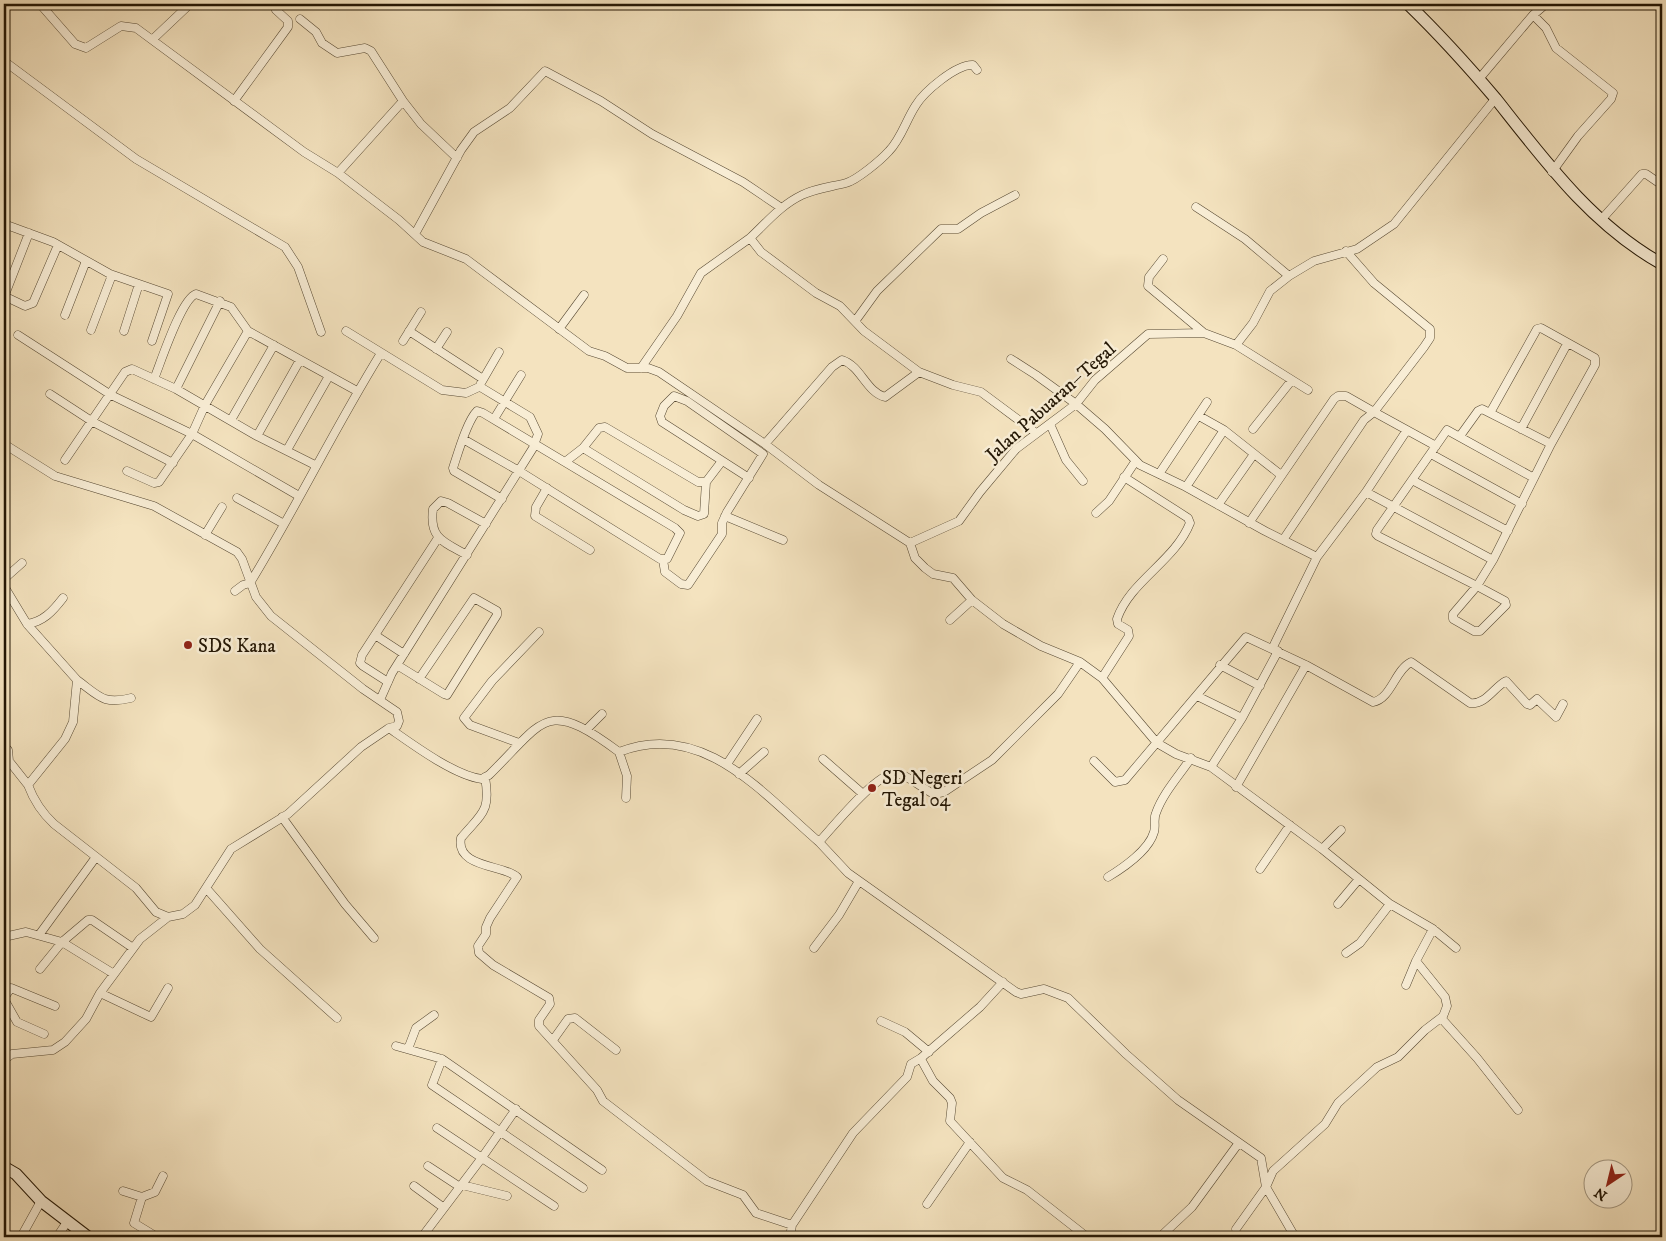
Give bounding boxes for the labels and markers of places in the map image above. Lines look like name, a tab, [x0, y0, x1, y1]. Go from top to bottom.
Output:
place label: SDS Kana	[198, 635, 276, 658]
marker: SDS Kana	[182, 639, 194, 651]
place label: SD Negeri Tegal 04	[882, 767, 962, 812]
marker: SD Negeri Tegal 04	[866, 782, 878, 794]

